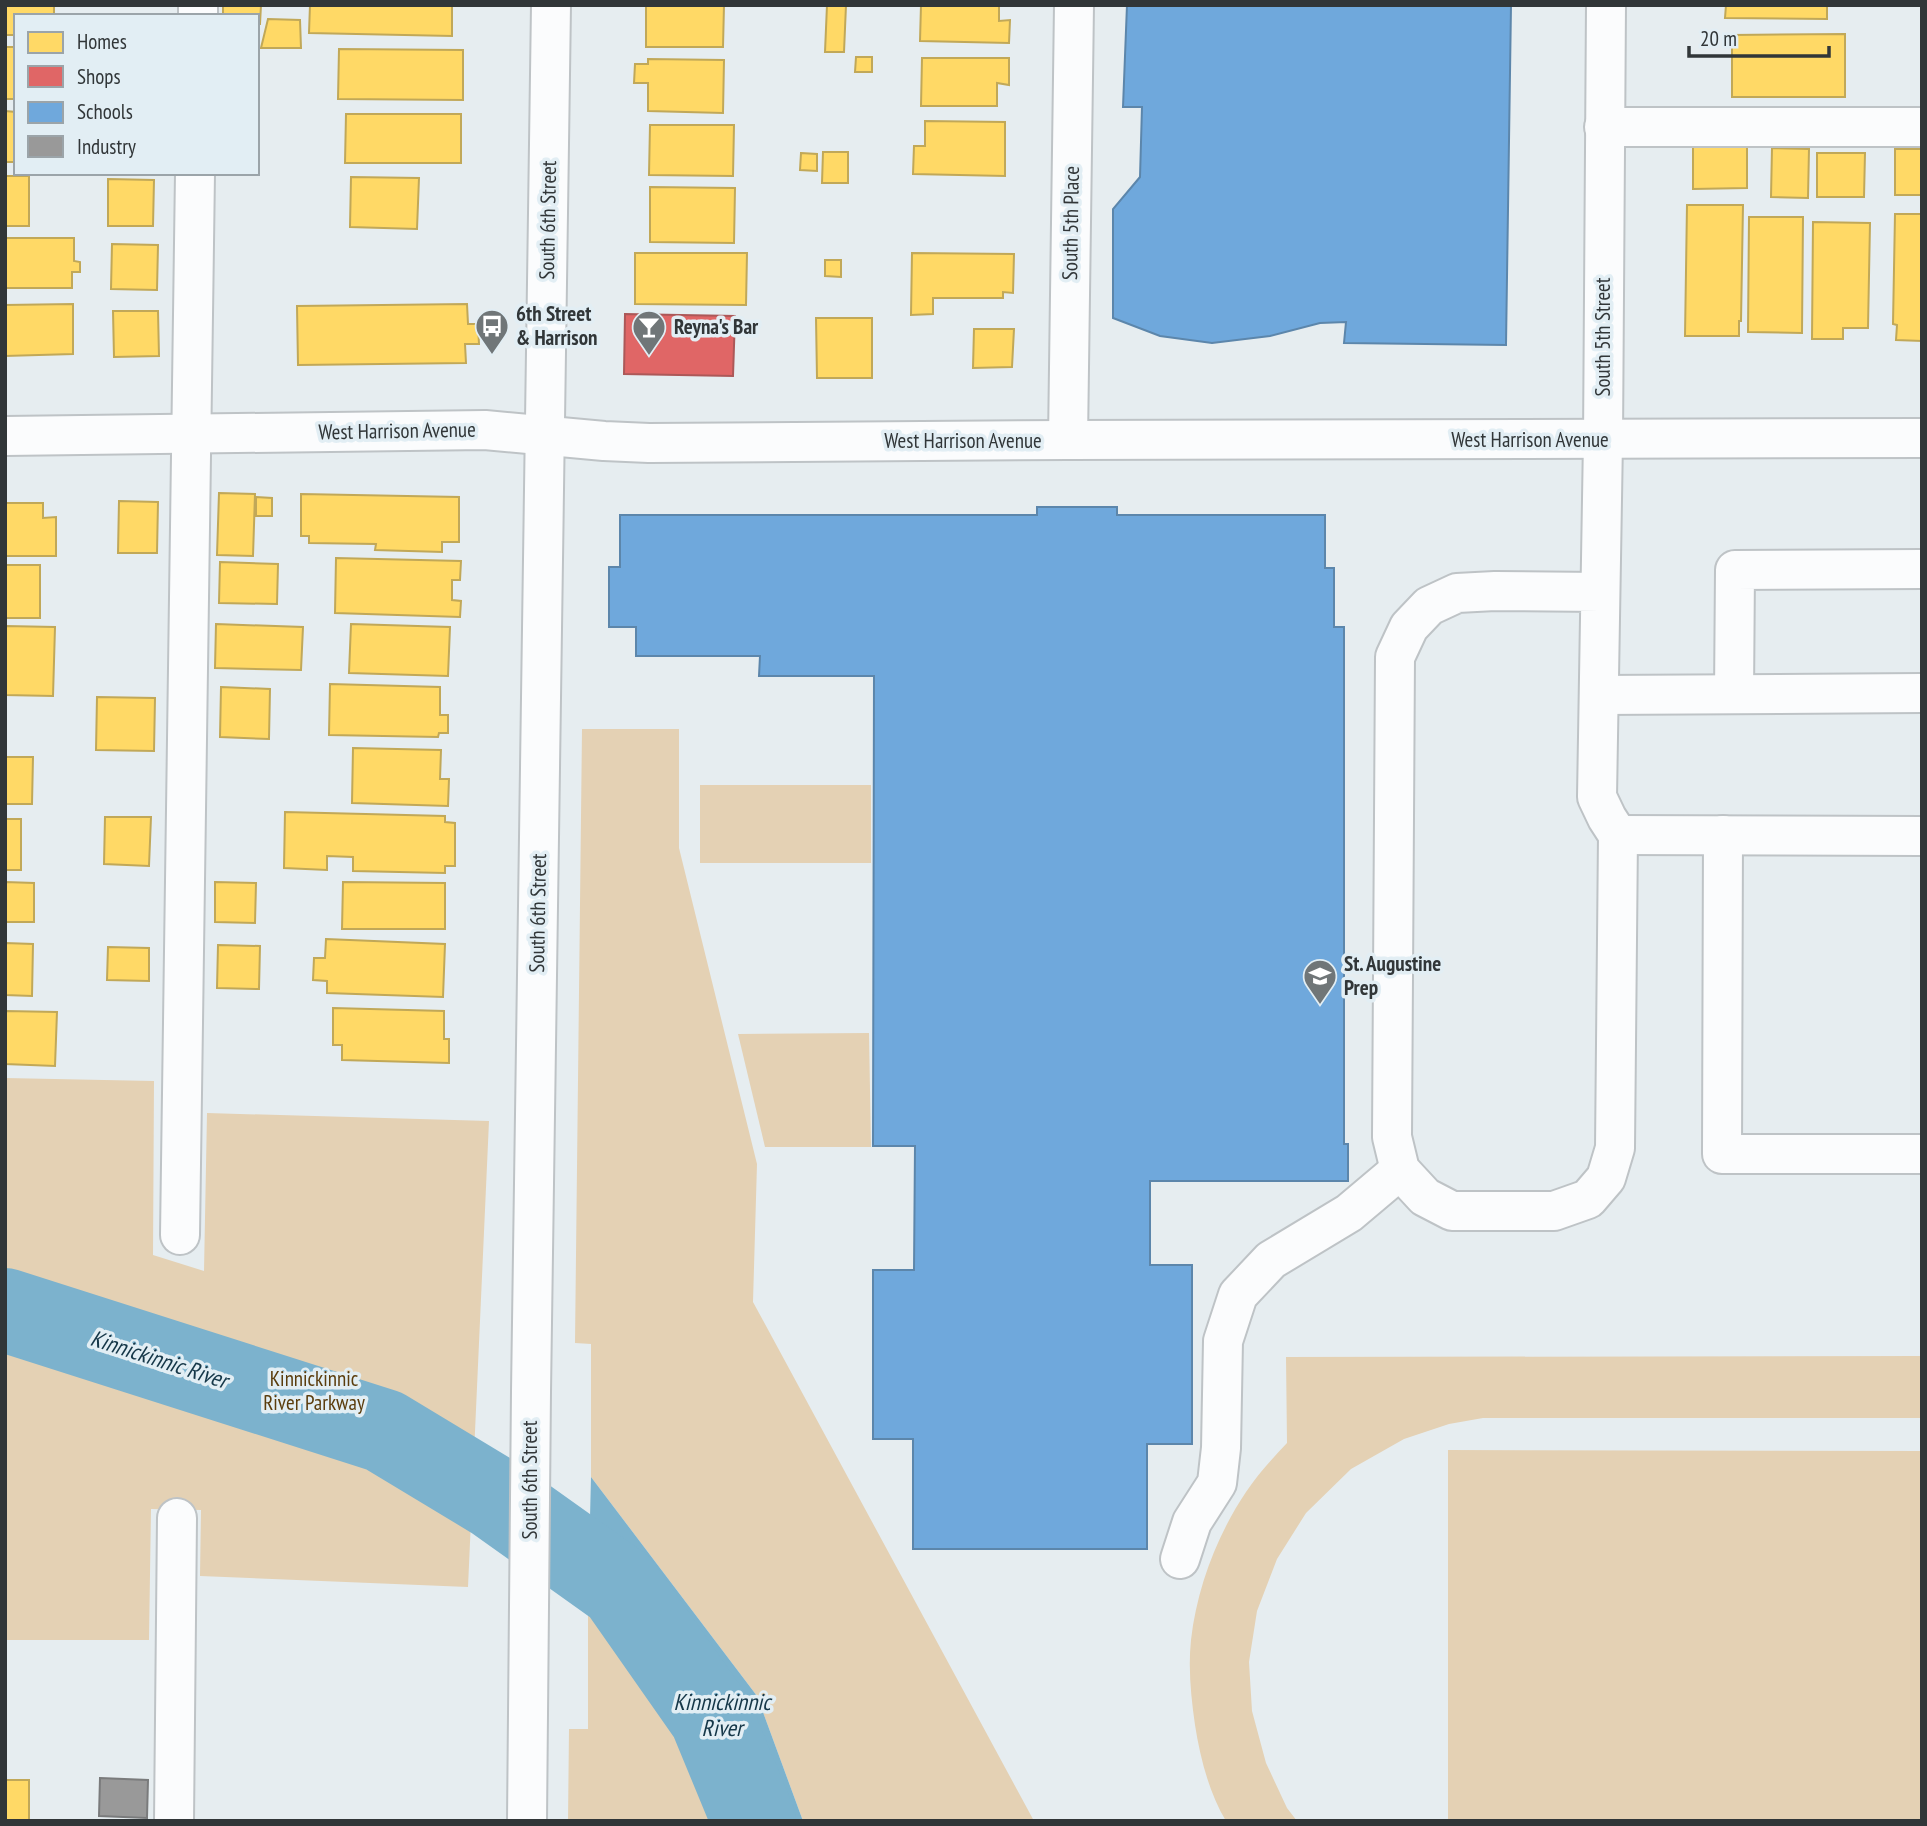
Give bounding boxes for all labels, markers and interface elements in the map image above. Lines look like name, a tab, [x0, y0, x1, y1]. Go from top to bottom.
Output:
legend	[14, 14, 259, 175]
scale bar	[1689, 14, 1829, 58]
text: 20 m	[1700, 25, 1737, 52]
text: Homes	[77, 28, 127, 55]
text: Shops	[77, 63, 121, 90]
text: Schools	[77, 98, 133, 125]
text: Industry	[77, 133, 136, 160]
street label: South 6th Street	[533, 160, 562, 280]
street label: South 5th Place	[1056, 166, 1085, 280]
street label: South 5th Street	[1589, 277, 1616, 397]
place label: 6th Street & Harrison	[516, 300, 597, 351]
bus stop icon: 6th Street & Harrison	[473, 307, 511, 356]
bar icon: Reyna's Bar	[630, 308, 668, 357]
place label: Reyna's Bar	[674, 313, 759, 340]
street label: West Harrison Avenue	[318, 416, 476, 445]
street label: West Harrison Avenue	[1451, 426, 1609, 453]
street label: West Harrison Avenue	[884, 427, 1042, 454]
street label: South 6th Street	[523, 853, 552, 973]
place label: St. Augustine Prep	[1344, 950, 1441, 1001]
school or university icon: St. Augustine Prep	[1301, 957, 1339, 1006]
water label: Kinnickinnic River	[87, 1323, 235, 1395]
park label: Kinnickinnic River Parkway	[263, 1365, 365, 1416]
street label: South 6th Street	[516, 1420, 543, 1540]
water label: Kinnickinnic River	[674, 1687, 773, 1742]

